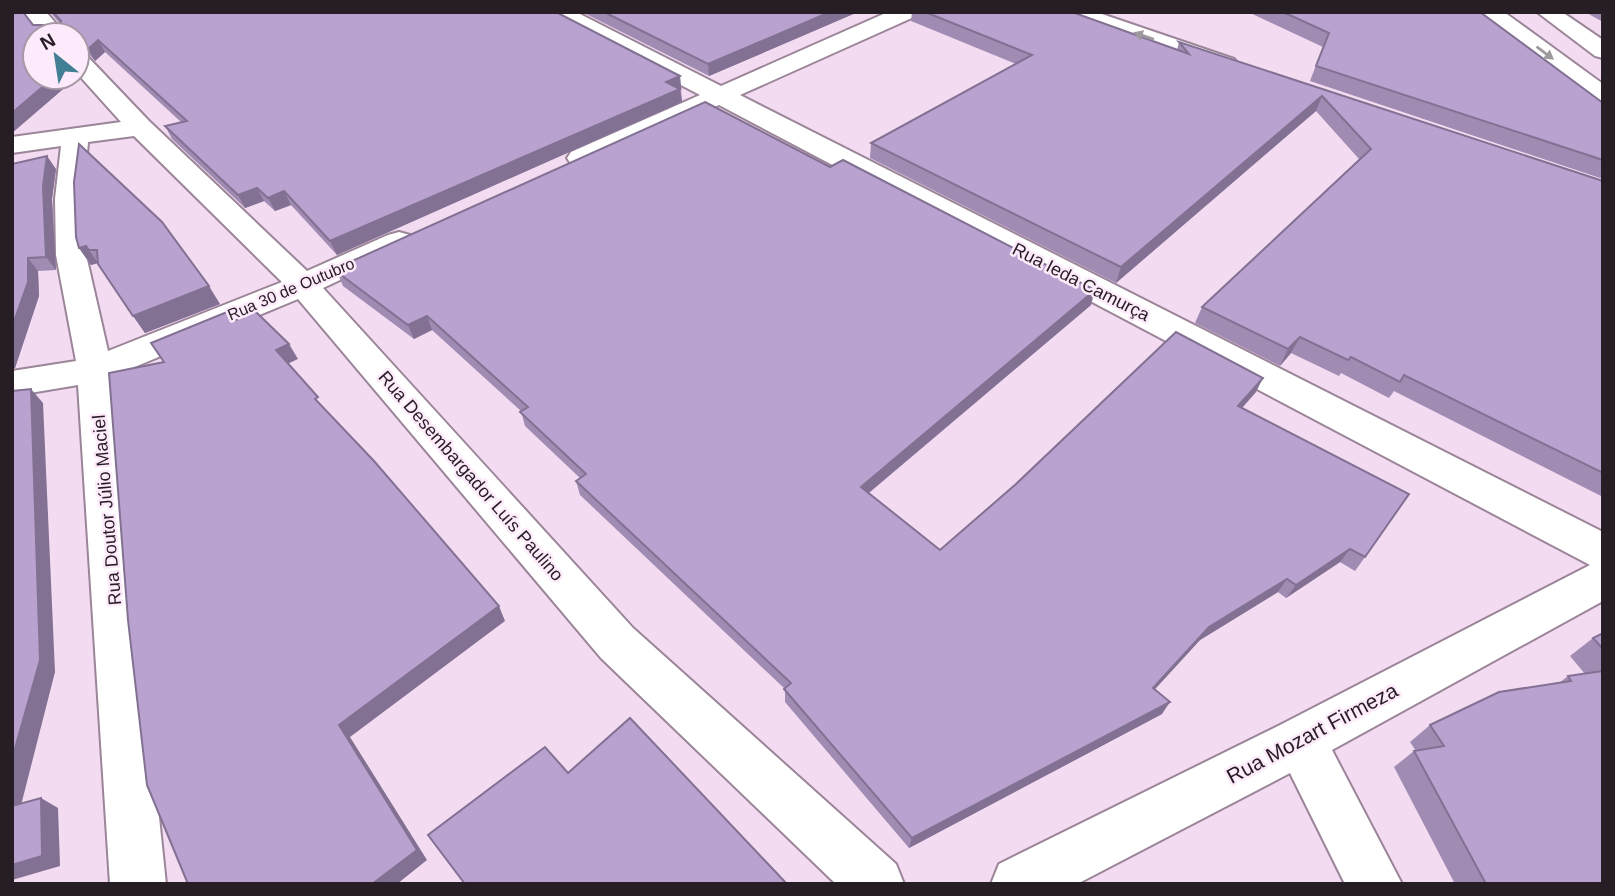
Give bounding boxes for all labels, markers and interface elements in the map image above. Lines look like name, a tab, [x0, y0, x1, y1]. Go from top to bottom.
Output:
north arrow	[21, 21, 91, 91]
text: N	[37, 29, 59, 54]
one-way arrow	[1133, 30, 1154, 41]
one-way arrow	[1536, 46, 1554, 60]
street label: Rua Ieda Camurça	[1009, 239, 1154, 326]
street label: Rua 30 de Outubro	[225, 255, 357, 323]
street label: Rua Desembargador Luís Paulino	[375, 367, 567, 585]
street label: Rua Doutor Júlio Maciel	[89, 414, 125, 606]
street label: Rua Mozart Firmeza	[1223, 678, 1402, 788]

